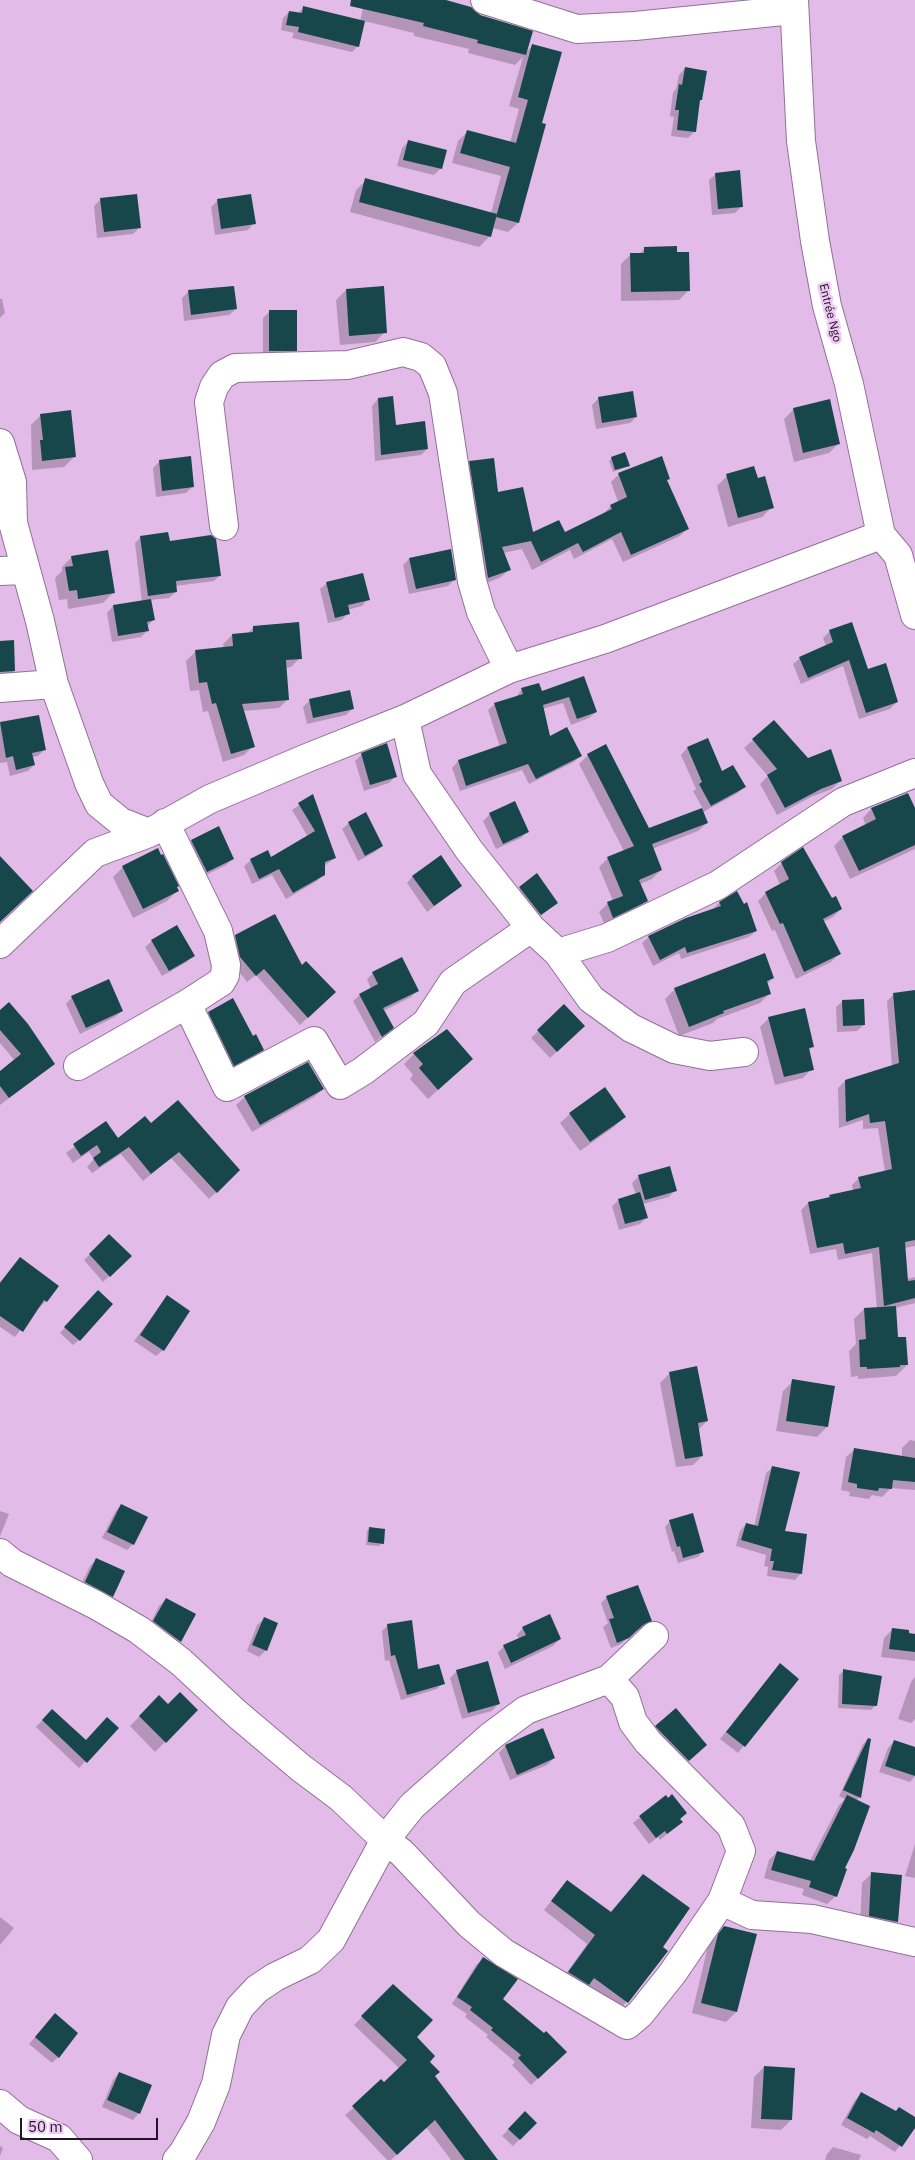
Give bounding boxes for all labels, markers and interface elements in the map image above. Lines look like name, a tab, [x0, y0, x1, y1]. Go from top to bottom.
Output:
street label: Entrée Ngo	[816, 282, 844, 344]
scale bar	[22, 2108, 160, 2140]
text: 50 m	[28, 2117, 63, 2136]

